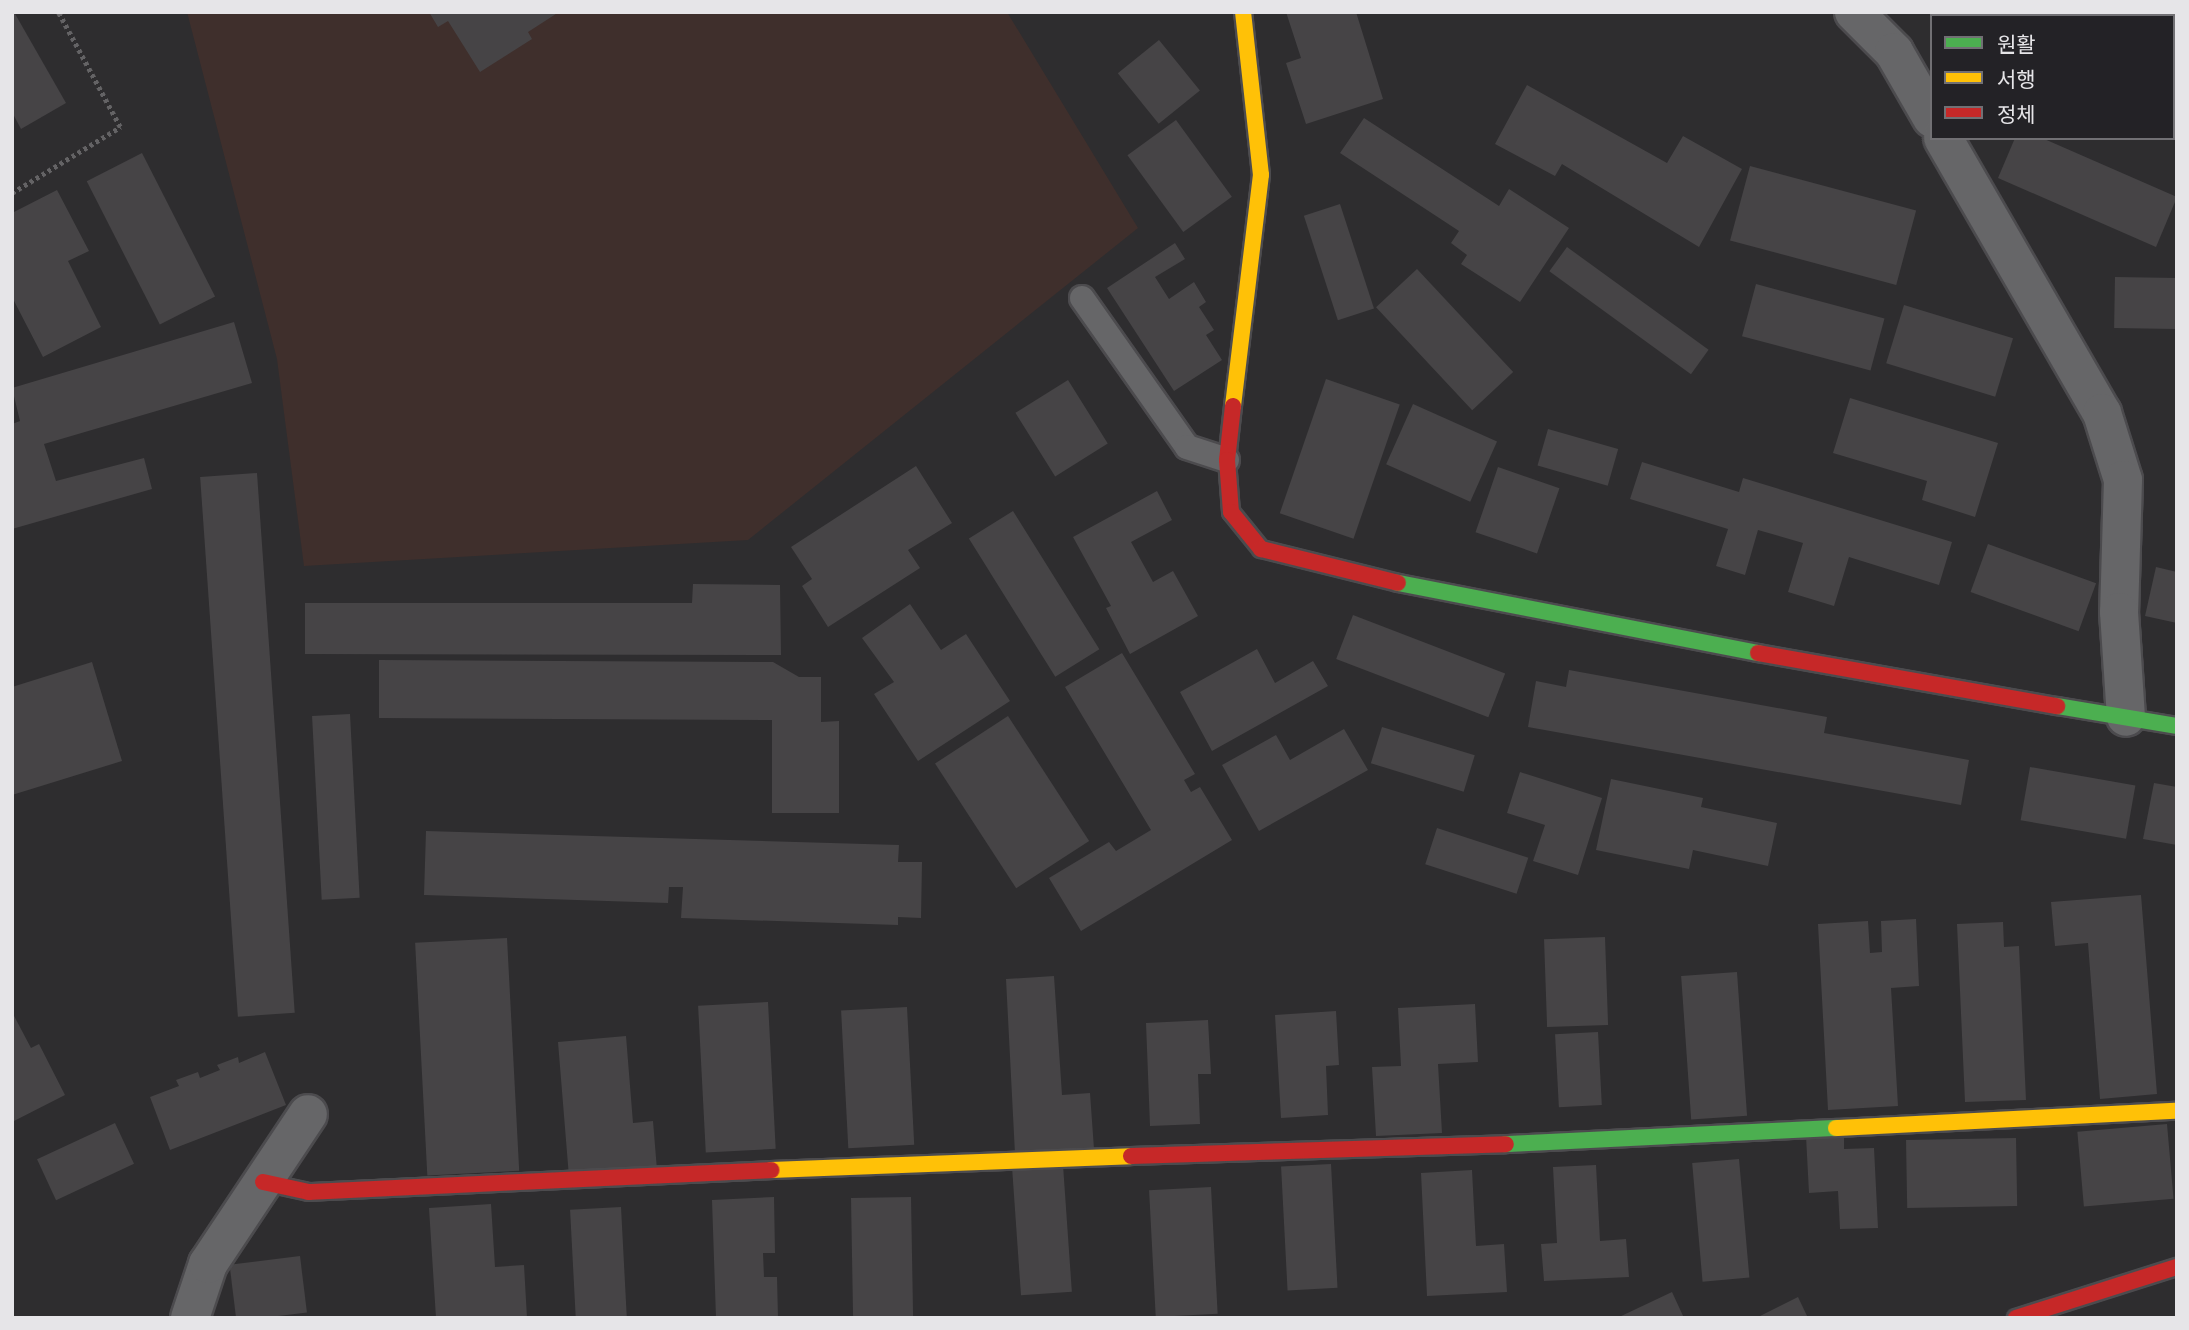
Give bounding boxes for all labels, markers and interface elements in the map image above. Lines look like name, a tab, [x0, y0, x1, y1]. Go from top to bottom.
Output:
legend	[1930, 14, 2175, 140]
text: 원활	[1997, 30, 2036, 58]
text: 서행	[1997, 65, 2036, 93]
text: 정체	[1997, 100, 2036, 128]

